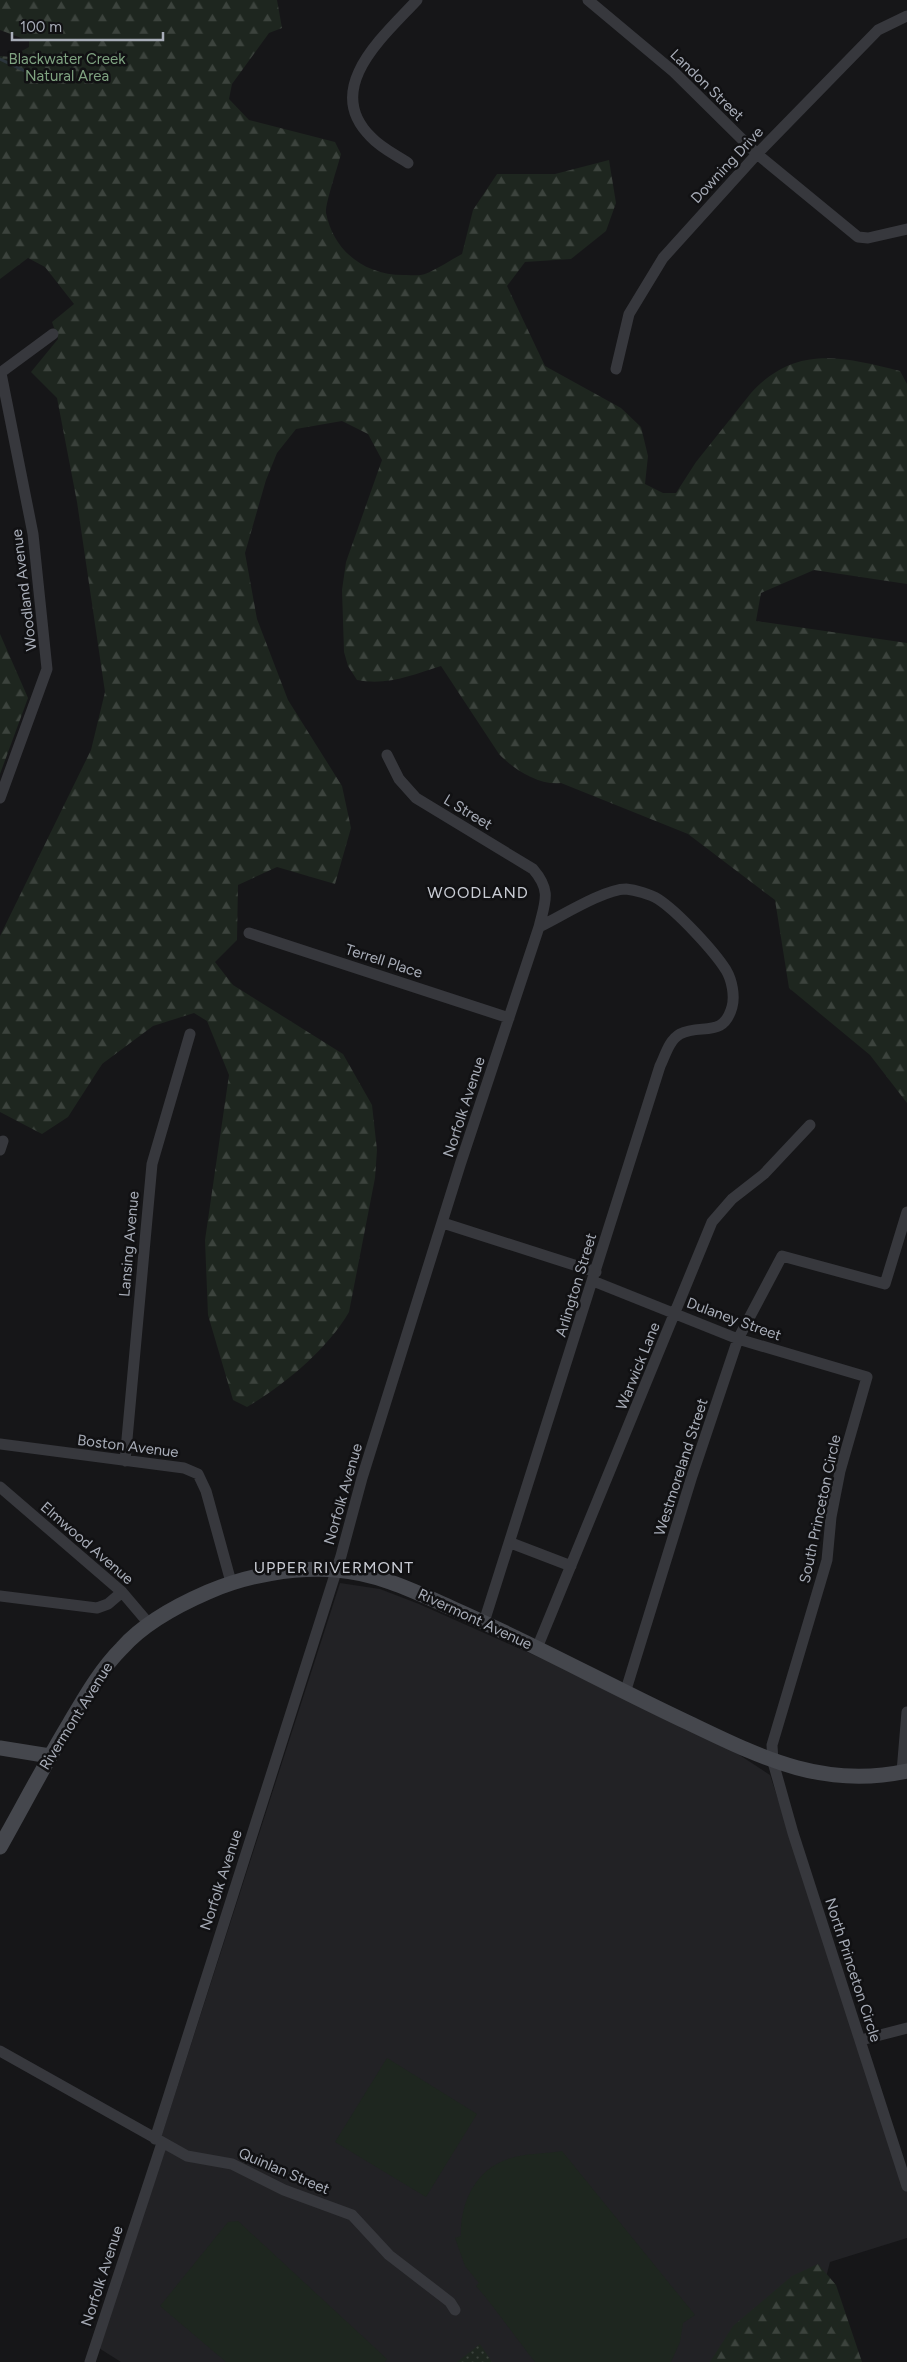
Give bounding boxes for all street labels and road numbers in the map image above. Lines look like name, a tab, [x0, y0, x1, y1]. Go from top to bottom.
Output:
street label: Landon Street	[666, 45, 748, 125]
street label: Downing Drive	[687, 123, 767, 207]
street label: Woodland Avenue	[8, 528, 40, 652]
street label: L Street	[440, 791, 496, 834]
street label: Terrell Place	[343, 940, 425, 982]
street label: Norfolk Avenue	[439, 1054, 489, 1160]
street label: Lansing Avenue	[115, 1190, 143, 1298]
street label: Arlington Street	[552, 1231, 600, 1339]
street label: Dulaney Street	[684, 1294, 784, 1345]
street label: Warwick Lane	[612, 1320, 664, 1412]
street label: Westmoreland Street	[650, 1396, 712, 1538]
street label: Boston Avenue	[76, 1431, 180, 1461]
street label: South Princeton Circle	[795, 1433, 845, 1585]
street label: Norfolk Avenue	[320, 1441, 366, 1547]
street label: Elmwood Avenue	[37, 1498, 137, 1588]
street label: Rivermont Avenue	[415, 1585, 535, 1653]
street label: Rivermont Avenue	[36, 1659, 116, 1773]
street label: Norfolk Avenue	[196, 1827, 246, 1933]
street label: North Princeton Circle	[821, 1896, 885, 2044]
street label: Quinlan Street	[236, 2144, 332, 2198]
street label: Norfolk Avenue	[77, 2223, 127, 2329]

